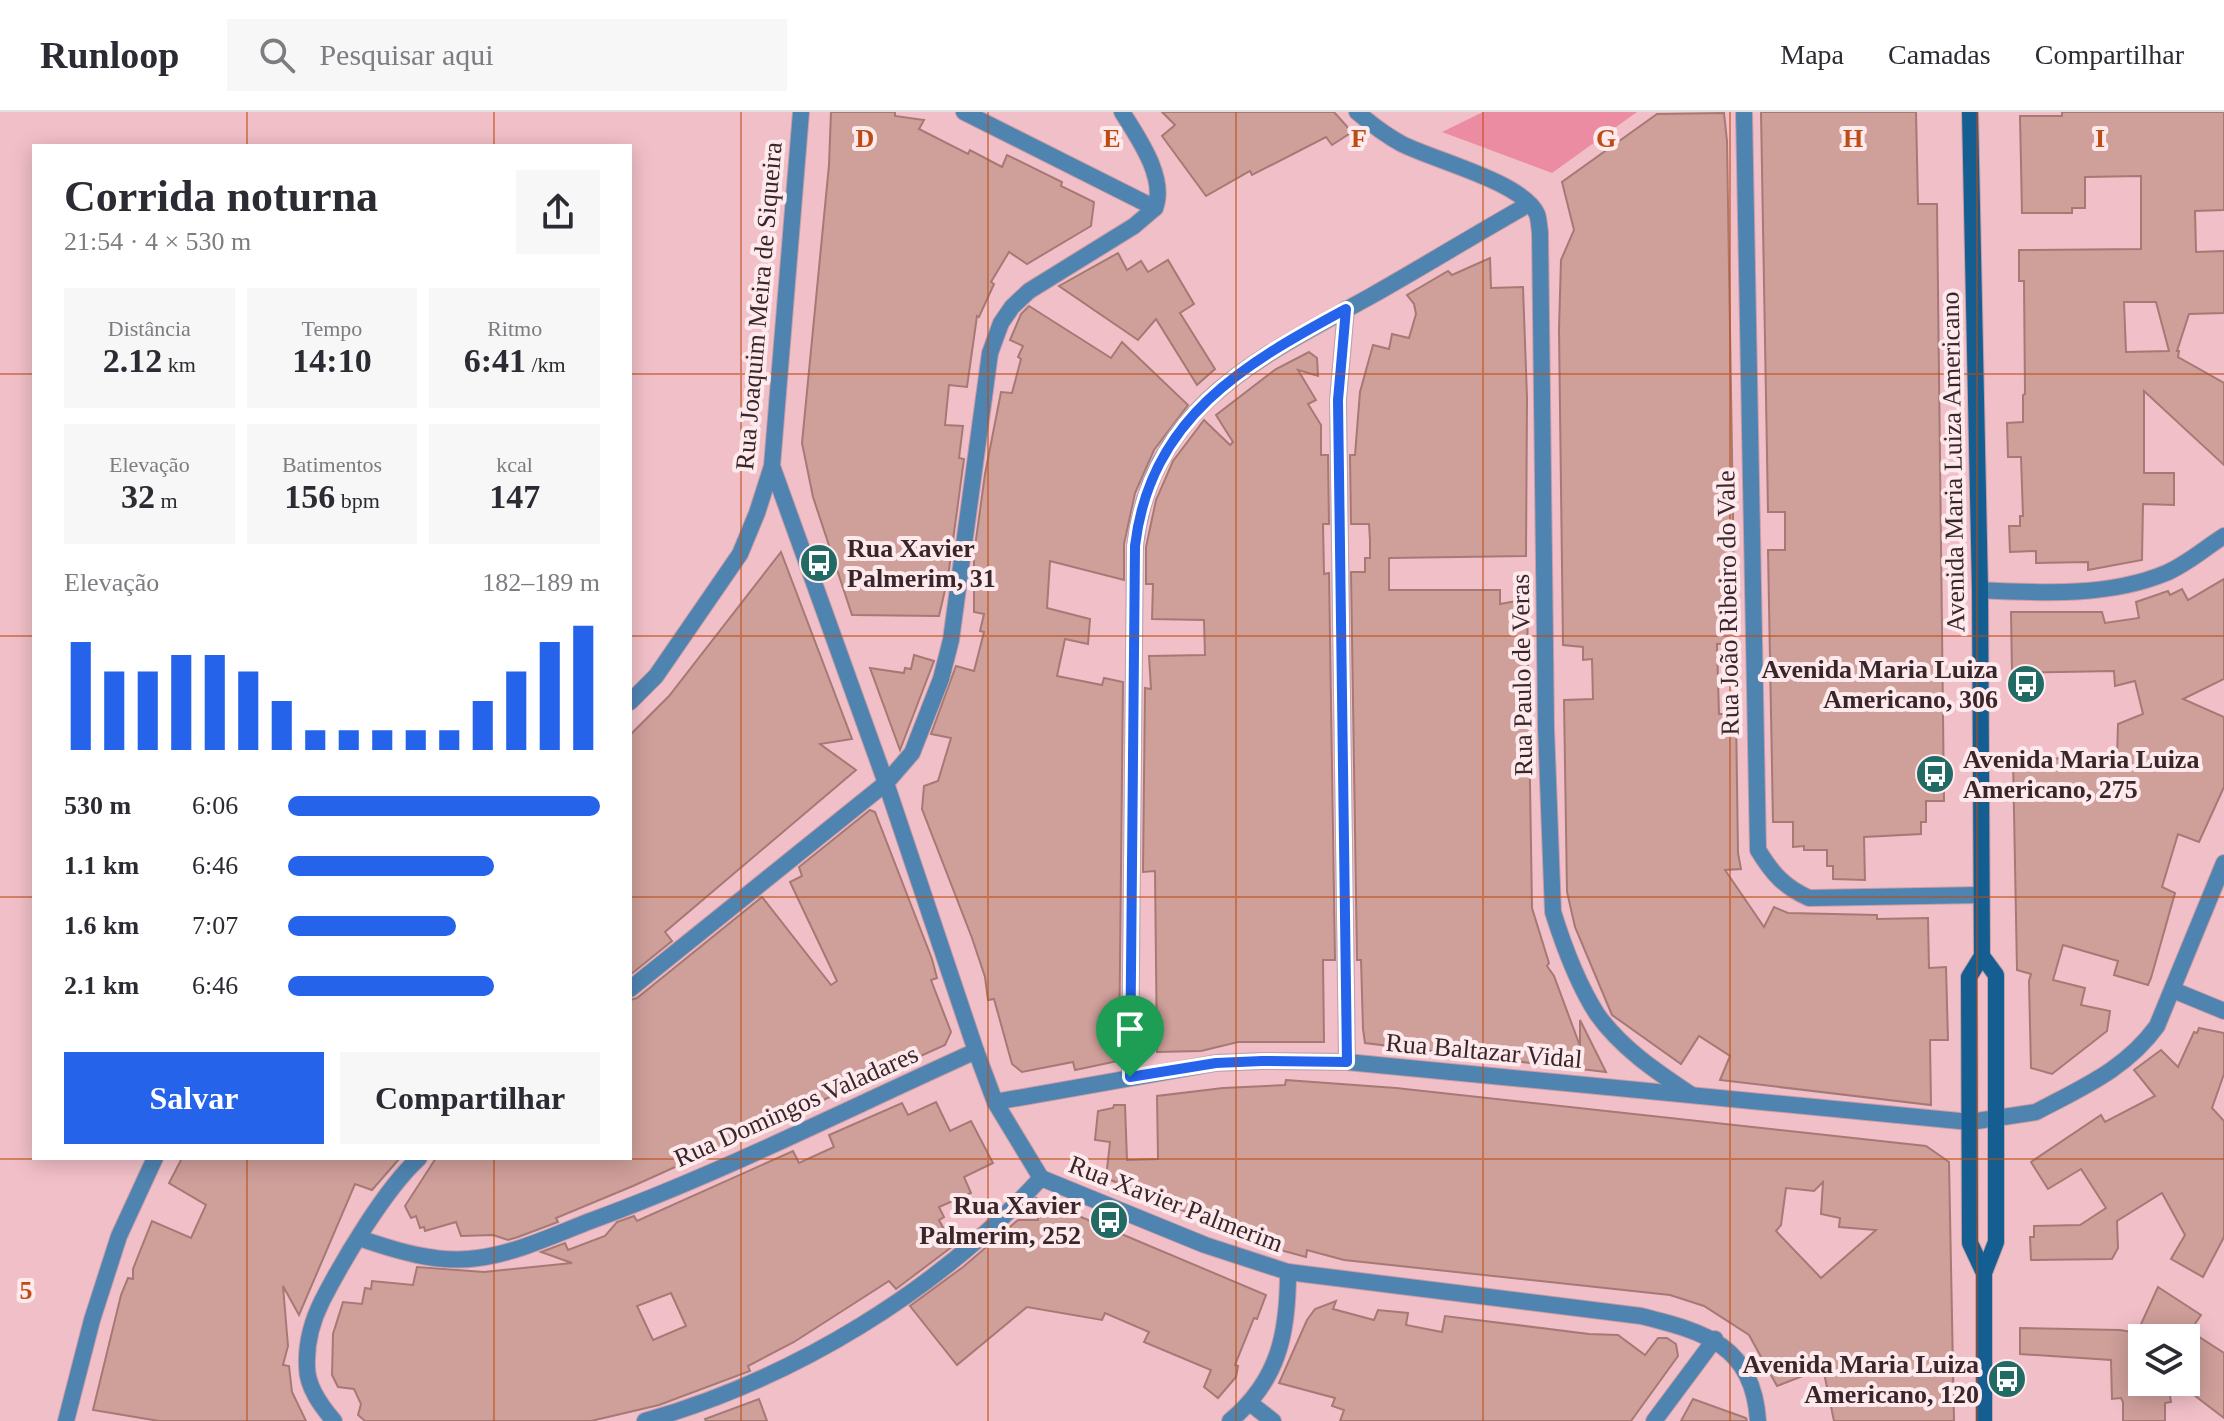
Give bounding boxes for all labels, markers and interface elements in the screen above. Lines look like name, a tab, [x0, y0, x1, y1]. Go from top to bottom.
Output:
search box	[227, 19, 787, 91]
icon: search	[255, 33, 299, 77]
text: Runloop	[40, 34, 179, 76]
text: Pesquisar aqui	[319, 38, 494, 71]
text: Mapa	[1780, 39, 1844, 70]
text: Camadas	[1888, 39, 1991, 70]
text: Compartilhar	[2035, 39, 2184, 70]
text: D	[856, 124, 874, 153]
text: E	[1103, 124, 1121, 153]
text: F	[1351, 124, 1367, 153]
text: G	[1596, 124, 1616, 153]
text: H	[1843, 124, 1863, 153]
text: I	[2095, 124, 2105, 153]
street label: Rua Joaquim Meira de Siqueira	[730, 140, 788, 471]
button: share	[516, 170, 600, 254]
text: Corrida noturna	[64, 172, 378, 221]
text: 21:54 · 4 × 530 m	[64, 227, 251, 256]
street label: Avenida Maria Luiza Americano	[1936, 291, 1970, 633]
text: Distância	[108, 316, 191, 341]
text: Tempo	[302, 316, 362, 341]
text: Ritmo	[487, 316, 542, 341]
text: 2.12	[103, 342, 162, 379]
text: 14:10	[292, 342, 372, 379]
text: 6:41	[464, 342, 526, 379]
text: km	[162, 352, 196, 377]
text: /km	[526, 352, 566, 377]
text: Elevação	[109, 452, 190, 477]
text: Batimentos	[282, 452, 382, 477]
text: kcal	[496, 452, 533, 477]
street label: Rua João Ribeiro do Vale	[1711, 470, 1745, 736]
text: 32	[121, 478, 155, 515]
text: 156	[284, 478, 335, 515]
text: 147	[489, 478, 540, 515]
text: m	[155, 488, 178, 513]
text: bpm	[335, 488, 380, 513]
place label: Rua Xavier Palmerim, 31	[847, 534, 996, 593]
bus stop icon: Rua Xavier Palmerim, 31	[798, 542, 840, 584]
text: Elevação	[64, 568, 159, 597]
text: 182–189 m	[482, 568, 600, 597]
street label: Rua Paulo de Veras	[1506, 574, 1538, 776]
place label: Avenida Maria Luiza Americano, 306	[1762, 655, 1998, 714]
bus stop icon: Avenida Maria Luiza Americano, 306	[2005, 663, 2047, 705]
place label: Avenida Maria Luiza Americano, 275	[1963, 745, 2199, 804]
bus stop icon: Avenida Maria Luiza Americano, 275	[1914, 753, 1956, 795]
text: 530 m	[64, 791, 131, 820]
text: 6:06	[192, 791, 238, 820]
text: 1.1 km	[64, 851, 139, 880]
text: 6:46	[192, 851, 238, 880]
text: 1.6 km	[64, 911, 139, 940]
text: 7:07	[192, 911, 238, 940]
text: 2.1 km	[64, 971, 139, 1000]
text: 6:46	[192, 971, 238, 1000]
pin	[1096, 995, 1164, 1077]
icon: arrive	[1108, 1007, 1152, 1051]
street label: Rua Baltazar Vidal	[1384, 1028, 1584, 1074]
street label: Rua Domingos Valadares	[670, 1039, 922, 1173]
button: Salvar	[64, 1052, 324, 1144]
button: Compartilhar	[340, 1052, 600, 1144]
street label: Rua Xavier Palmerim	[1065, 1150, 1287, 1258]
place label: Rua Xavier Palmerim, 252	[919, 1191, 1081, 1250]
bus stop icon: Rua Xavier Palmerim, 252	[1088, 1199, 1130, 1241]
text: 5	[20, 1276, 33, 1305]
map controls	[2128, 1324, 2200, 1396]
button: layers	[2128, 1324, 2200, 1396]
place label: Avenida Maria Luiza Americano, 120	[1743, 1350, 1979, 1409]
bus stop icon: Avenida Maria Luiza Americano, 120	[1986, 1358, 2028, 1400]

